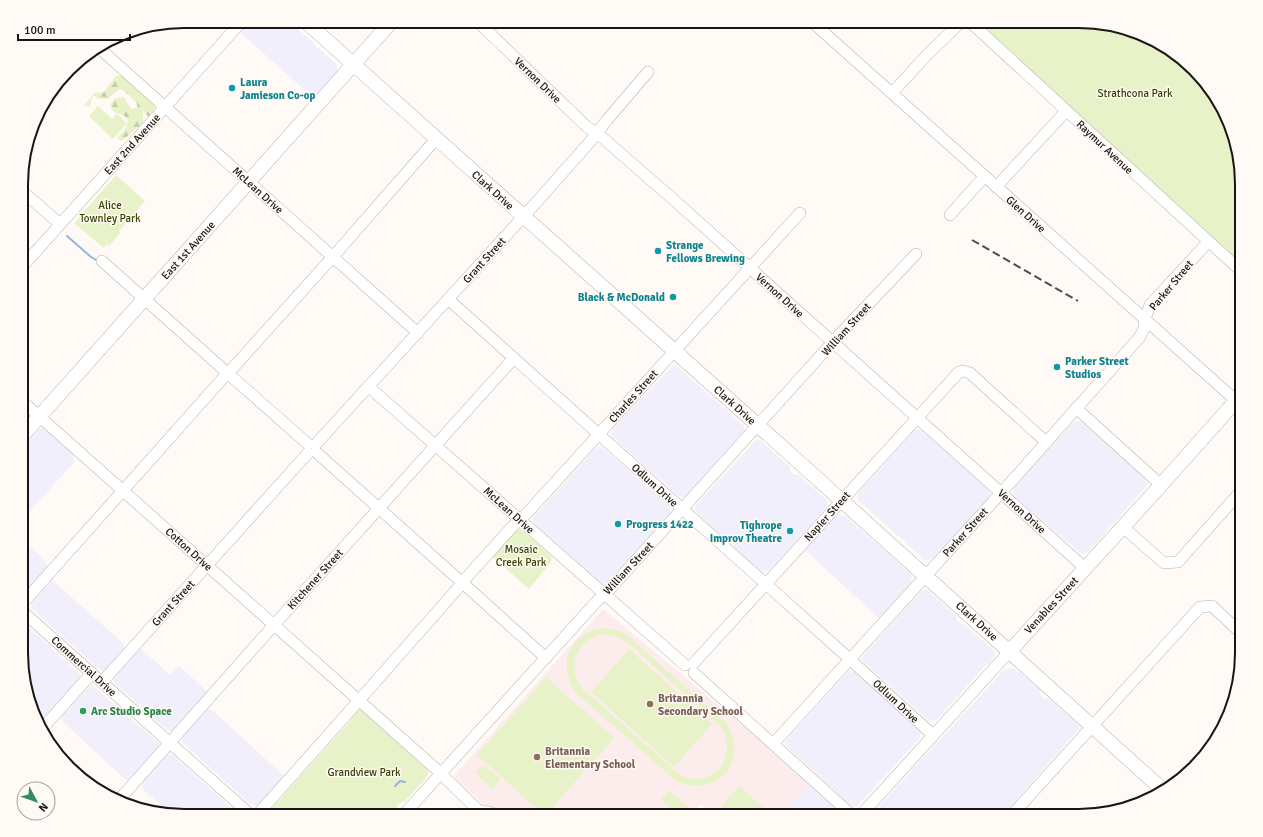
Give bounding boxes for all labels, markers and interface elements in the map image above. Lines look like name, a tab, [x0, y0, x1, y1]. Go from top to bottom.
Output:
scale bar	[18, 16, 130, 42]
text: 100 m	[24, 23, 56, 38]
street label: Vernon Drive	[512, 55, 564, 106]
place label: Laura Jamieson Co-op	[240, 76, 316, 102]
marker: Laura Jamieson Co-op	[227, 83, 237, 93]
park label: Strathcona Park	[1097, 87, 1173, 100]
street label: East 2nd Avenue	[102, 111, 163, 177]
street label: Raymur Avenue	[1074, 118, 1136, 177]
street label: McLean Drive	[230, 164, 286, 216]
street label: Clark Drive	[469, 168, 516, 213]
street label: Glen Drive	[1003, 193, 1048, 236]
park label: Alice Townley Park	[79, 199, 141, 225]
street label: East 1st Avenue	[159, 218, 218, 282]
street label: Grant Street	[460, 234, 509, 286]
place label: Strange Fellows Brewing	[666, 239, 745, 265]
marker: Strange Fellows Brewing	[653, 246, 663, 256]
street label: Parker Street	[1147, 257, 1196, 313]
street label: Vernon Drive	[753, 270, 806, 320]
place label: Black & McDonald	[578, 291, 665, 304]
marker: Black & McDonald	[668, 292, 678, 302]
street label: William Street	[819, 300, 874, 359]
place label: Parker Street Studios	[1065, 355, 1129, 381]
marker: Parker Street Studios	[1052, 362, 1062, 372]
street label: Charles Street	[606, 367, 661, 425]
street label: Clark Drive	[711, 383, 758, 428]
street label: Odlum Drive	[629, 461, 681, 510]
street label: McLean Drive	[481, 484, 537, 536]
street label: Vernon Drive	[995, 486, 1048, 536]
street label: Napier Street	[802, 489, 853, 544]
street label: Parker Street	[940, 505, 991, 560]
place label: Progress 1422	[626, 518, 694, 531]
marker: Progress 1422	[613, 519, 623, 529]
place label: Tighrope Improv Theatre	[710, 519, 783, 545]
street label: Cotton Drive	[163, 525, 215, 574]
marker: Tighrope Improv Theatre	[785, 526, 795, 536]
street label: William Street	[601, 539, 656, 597]
park label: Mosaic Creek Park	[496, 543, 547, 569]
street label: Kitchener Street	[285, 546, 346, 612]
street label: Venables Street	[1022, 574, 1081, 637]
street label: Grant Street	[149, 577, 198, 629]
street label: Clark Drive	[953, 599, 1000, 644]
street label: Commercial Drive	[48, 634, 119, 699]
street label: Odlum Drive	[870, 677, 921, 726]
place label: Britannia Secondary School	[658, 692, 743, 718]
marker: Britannia Secondary School	[645, 699, 655, 709]
place label: Arc Studio Space	[91, 705, 172, 718]
marker: Arc Studio Space	[78, 706, 88, 716]
place label: Britannia Elementary School	[545, 745, 636, 771]
marker: Britannia Elementary School	[532, 752, 542, 762]
park label: Grandview Park	[327, 766, 401, 779]
north arrow	[16, 781, 56, 821]
text: N	[36, 800, 51, 814]

